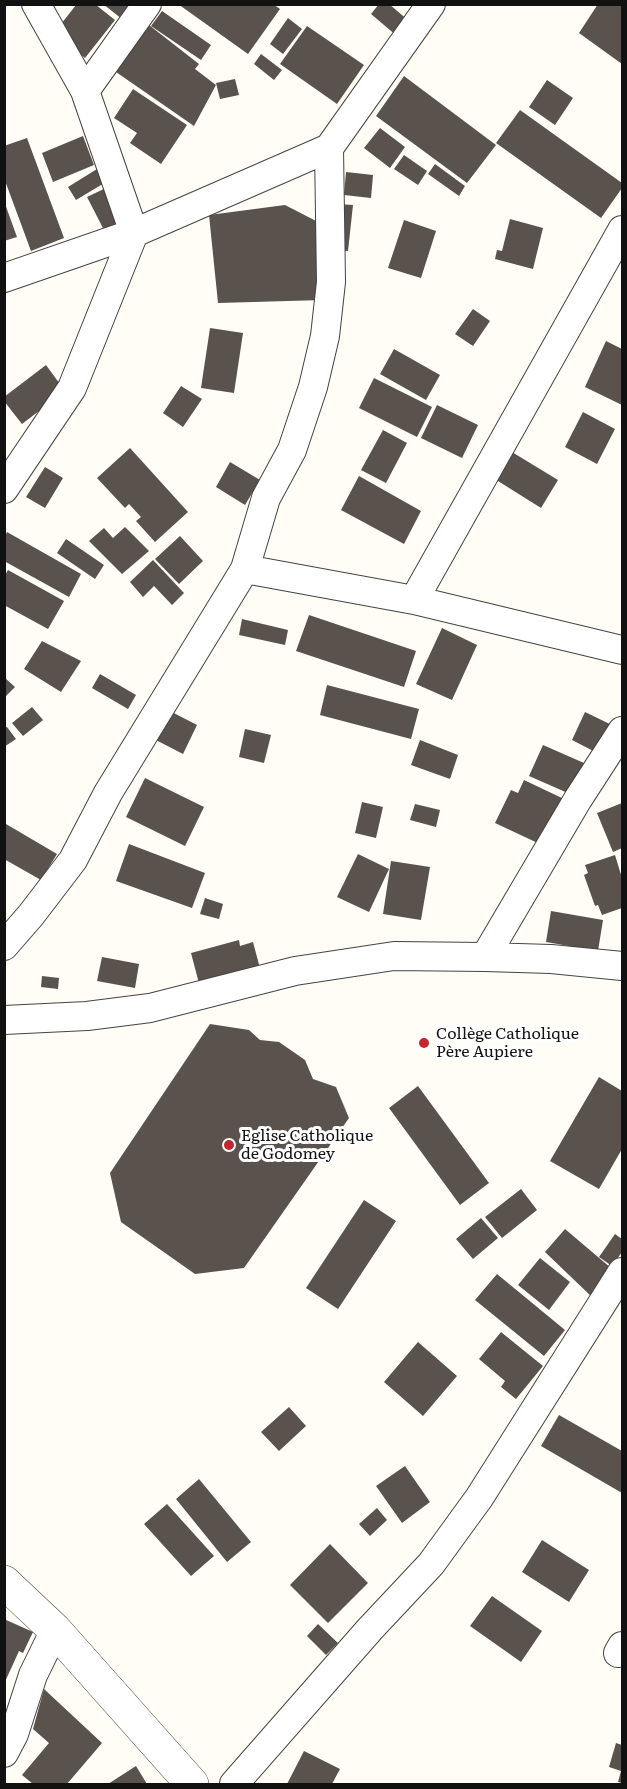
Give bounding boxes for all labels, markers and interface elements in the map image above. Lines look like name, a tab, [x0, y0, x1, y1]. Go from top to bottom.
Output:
place label: Collège Catholique Père Aupiere	[436, 1024, 579, 1062]
marker: Collège Catholique Père Aupiere	[417, 1036, 431, 1050]
place label: Eglise Catholique de Godomey	[241, 1126, 373, 1164]
marker: Eglise Catholique de Godomey	[222, 1138, 236, 1152]

